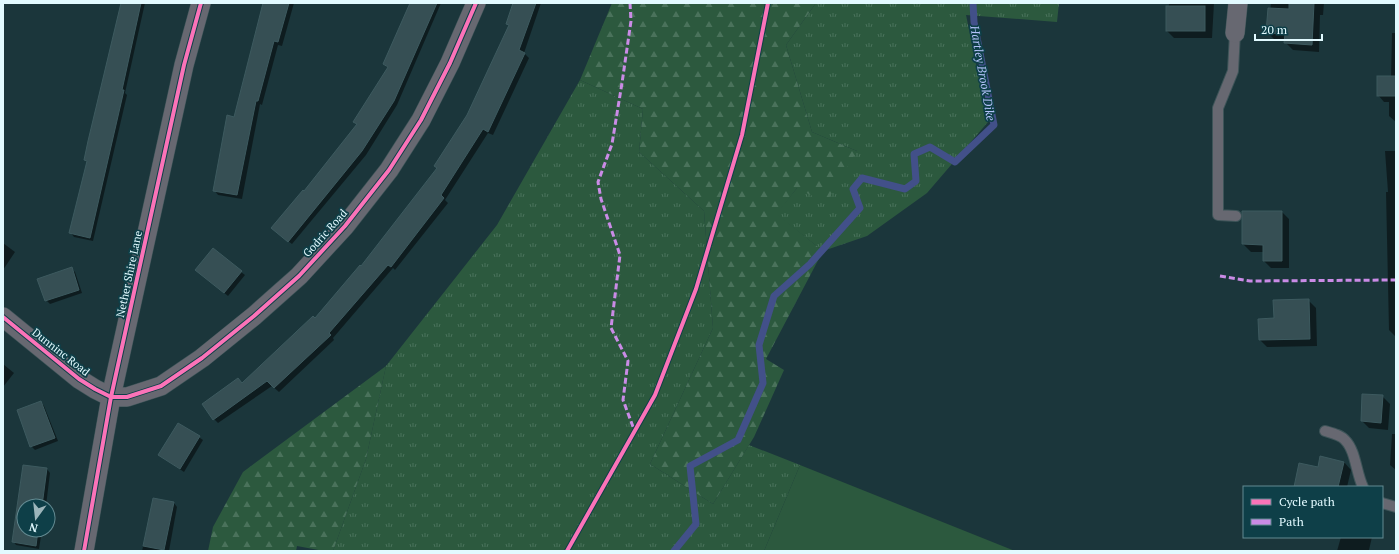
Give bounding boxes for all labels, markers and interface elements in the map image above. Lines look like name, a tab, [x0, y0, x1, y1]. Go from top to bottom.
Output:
scale bar	[1255, 16, 1322, 42]
text: 20 m	[1261, 22, 1288, 37]
water label: Hartley Brook Dike	[967, 23, 999, 122]
street label: Godric Road	[300, 206, 350, 260]
street label: Nether Shire Lane	[113, 229, 145, 319]
street label: Dunninc Road	[29, 325, 93, 379]
legend	[1243, 486, 1383, 538]
text: Cycle path	[1279, 494, 1335, 509]
north arrow	[16, 498, 56, 538]
text: Path	[1279, 514, 1304, 529]
text: N	[27, 520, 39, 536]

